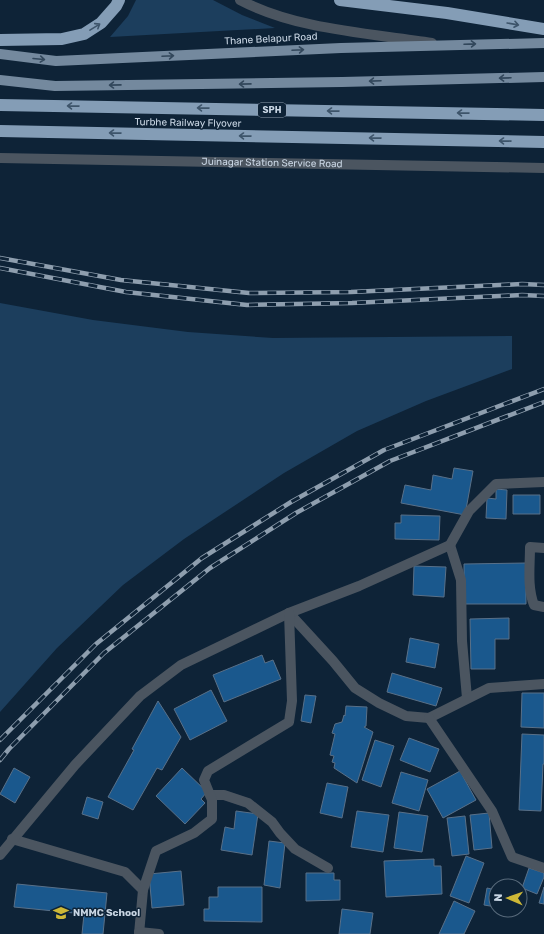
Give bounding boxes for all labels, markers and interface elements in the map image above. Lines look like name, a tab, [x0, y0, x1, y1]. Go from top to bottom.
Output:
one-way arrow	[506, 20, 519, 28]
one-way arrow	[90, 23, 101, 31]
street label: Thane Belapur Road	[224, 31, 318, 47]
one-way arrow	[463, 40, 476, 48]
one-way arrow	[291, 46, 304, 53]
one-way arrow	[161, 52, 174, 59]
one-way arrow	[32, 55, 45, 63]
one-way arrow	[499, 74, 512, 82]
one-way arrow	[369, 78, 382, 85]
one-way arrow	[239, 80, 252, 88]
one-way arrow	[109, 81, 122, 89]
one-way arrow	[67, 102, 80, 110]
road number: SPH	[258, 103, 286, 117]
one-way arrow	[197, 104, 210, 112]
one-way arrow	[327, 107, 340, 115]
one-way arrow	[457, 109, 470, 117]
street label: Turbhe Railway Flyover	[135, 116, 242, 130]
one-way arrow	[109, 129, 122, 137]
one-way arrow	[239, 132, 252, 140]
one-way arrow	[369, 134, 382, 142]
one-way arrow	[499, 137, 512, 145]
street label: Juinagar Station Service Road	[201, 156, 343, 170]
north arrow	[488, 878, 528, 918]
text: N	[492, 893, 505, 902]
school or university icon: NMMC School	[52, 904, 70, 922]
place label: NMMC School	[73, 907, 140, 919]

